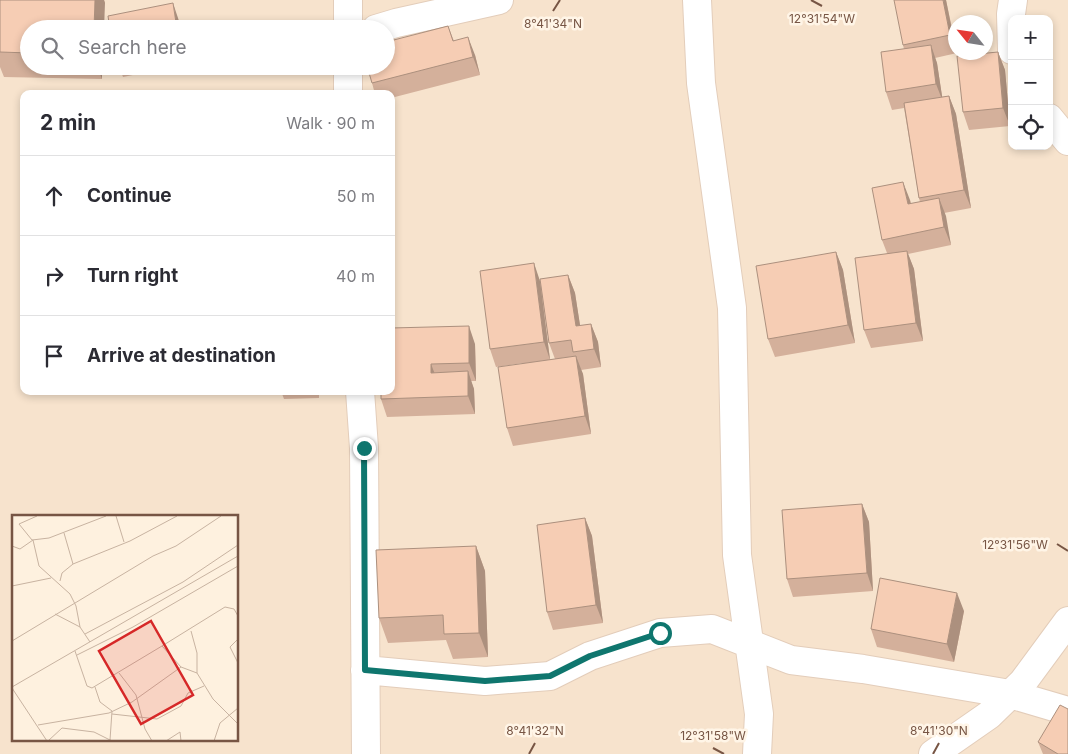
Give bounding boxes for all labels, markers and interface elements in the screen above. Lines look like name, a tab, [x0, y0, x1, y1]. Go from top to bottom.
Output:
text: 12°31'54"W	[789, 11, 855, 26]
north arrow	[948, 15, 993, 60]
map controls	[1008, 15, 1053, 150]
button: +	[1008, 15, 1053, 60]
text: 8°41'34"N	[524, 16, 582, 31]
search box	[20, 20, 395, 75]
icon: search	[38, 34, 66, 62]
text: Search here	[78, 36, 187, 59]
button: −	[1008, 60, 1053, 105]
button: locate	[1008, 105, 1053, 150]
text: 2 min	[40, 110, 96, 135]
text: Walk · 90 m	[286, 113, 375, 133]
icon: ahead	[40, 182, 68, 210]
text: Continue	[87, 184, 172, 207]
text: 50 m	[337, 186, 375, 206]
icon: right	[40, 262, 68, 290]
text: Turn right	[87, 264, 178, 287]
text: 40 m	[336, 266, 375, 286]
icon: arrive	[40, 342, 68, 370]
text: Arrive at destination	[87, 344, 276, 367]
route end	[353, 437, 376, 460]
inset map	[12, 515, 239, 742]
text: 12°31'56"W	[982, 537, 1048, 552]
route start	[649, 622, 672, 645]
text: 8°41'32"N	[506, 723, 564, 738]
text: 8°41'30"N	[910, 723, 968, 738]
text: 12°31'58"W	[680, 728, 746, 743]

